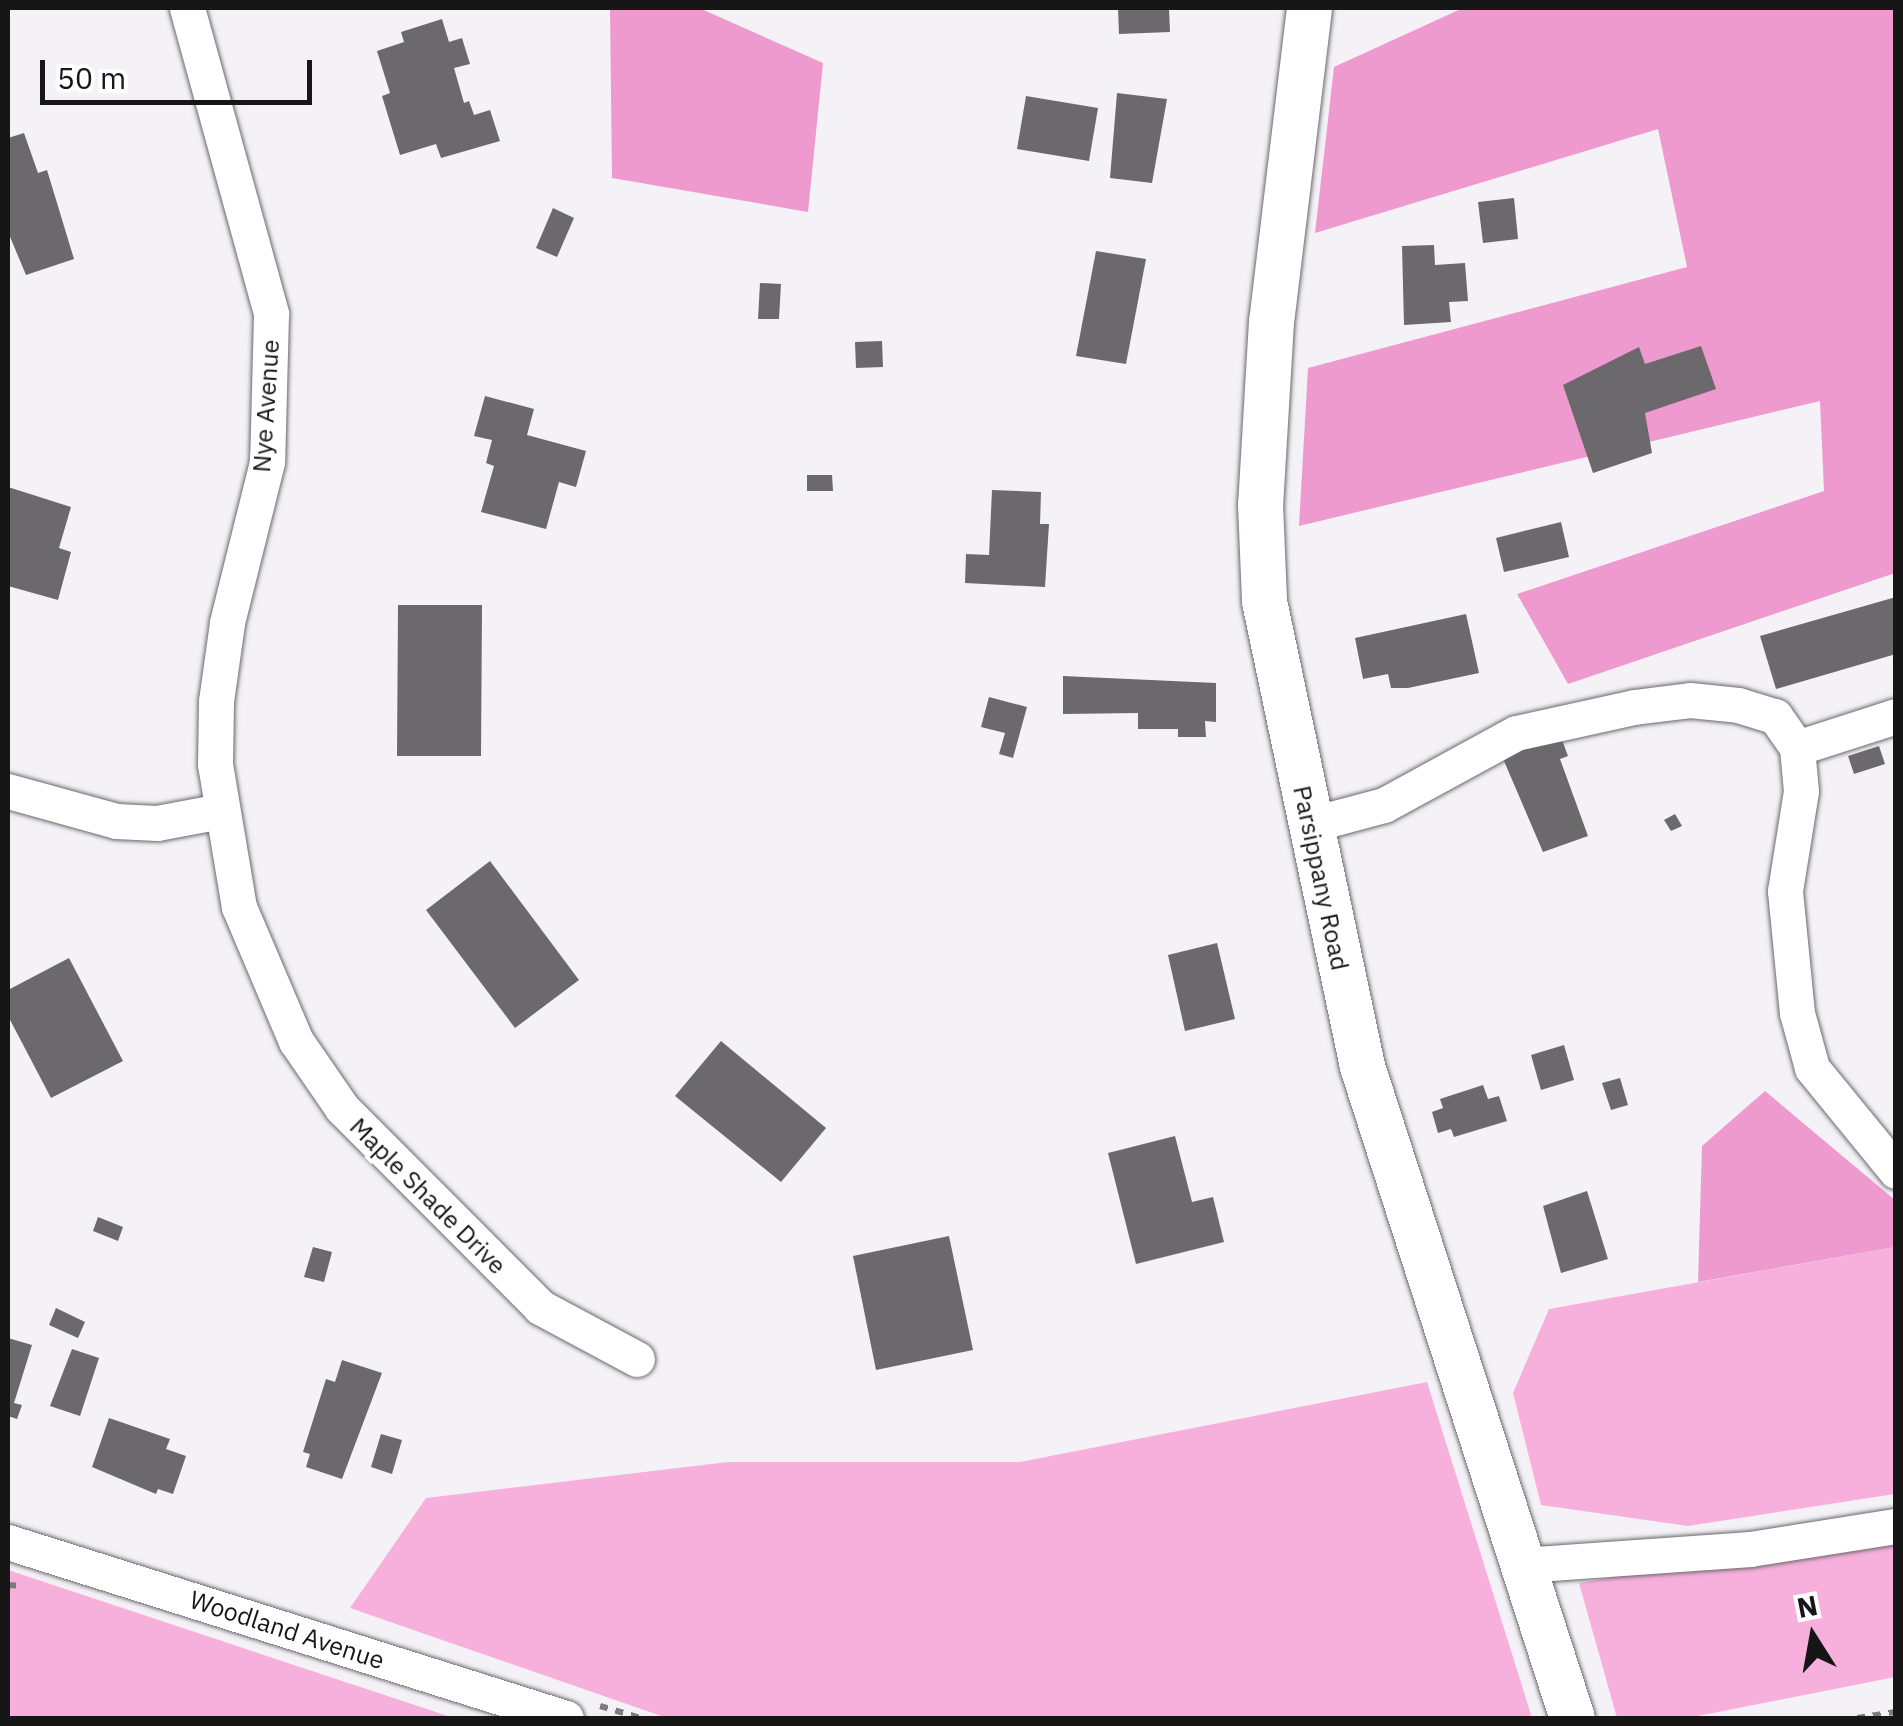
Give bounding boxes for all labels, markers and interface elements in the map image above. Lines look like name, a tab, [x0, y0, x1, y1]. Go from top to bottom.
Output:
scale bar	[45, 40, 318, 102]
text: 50 m	[57, 58, 126, 97]
street label: Nye Avenue	[246, 339, 286, 473]
street label: Parsippany Road	[1287, 783, 1355, 973]
street label: Maple Shade Drive	[344, 1112, 512, 1280]
street label: Woodland Avenue	[186, 1584, 388, 1676]
north arrow	[1763, 1586, 1863, 1686]
text: N	[1794, 1586, 1821, 1626]

